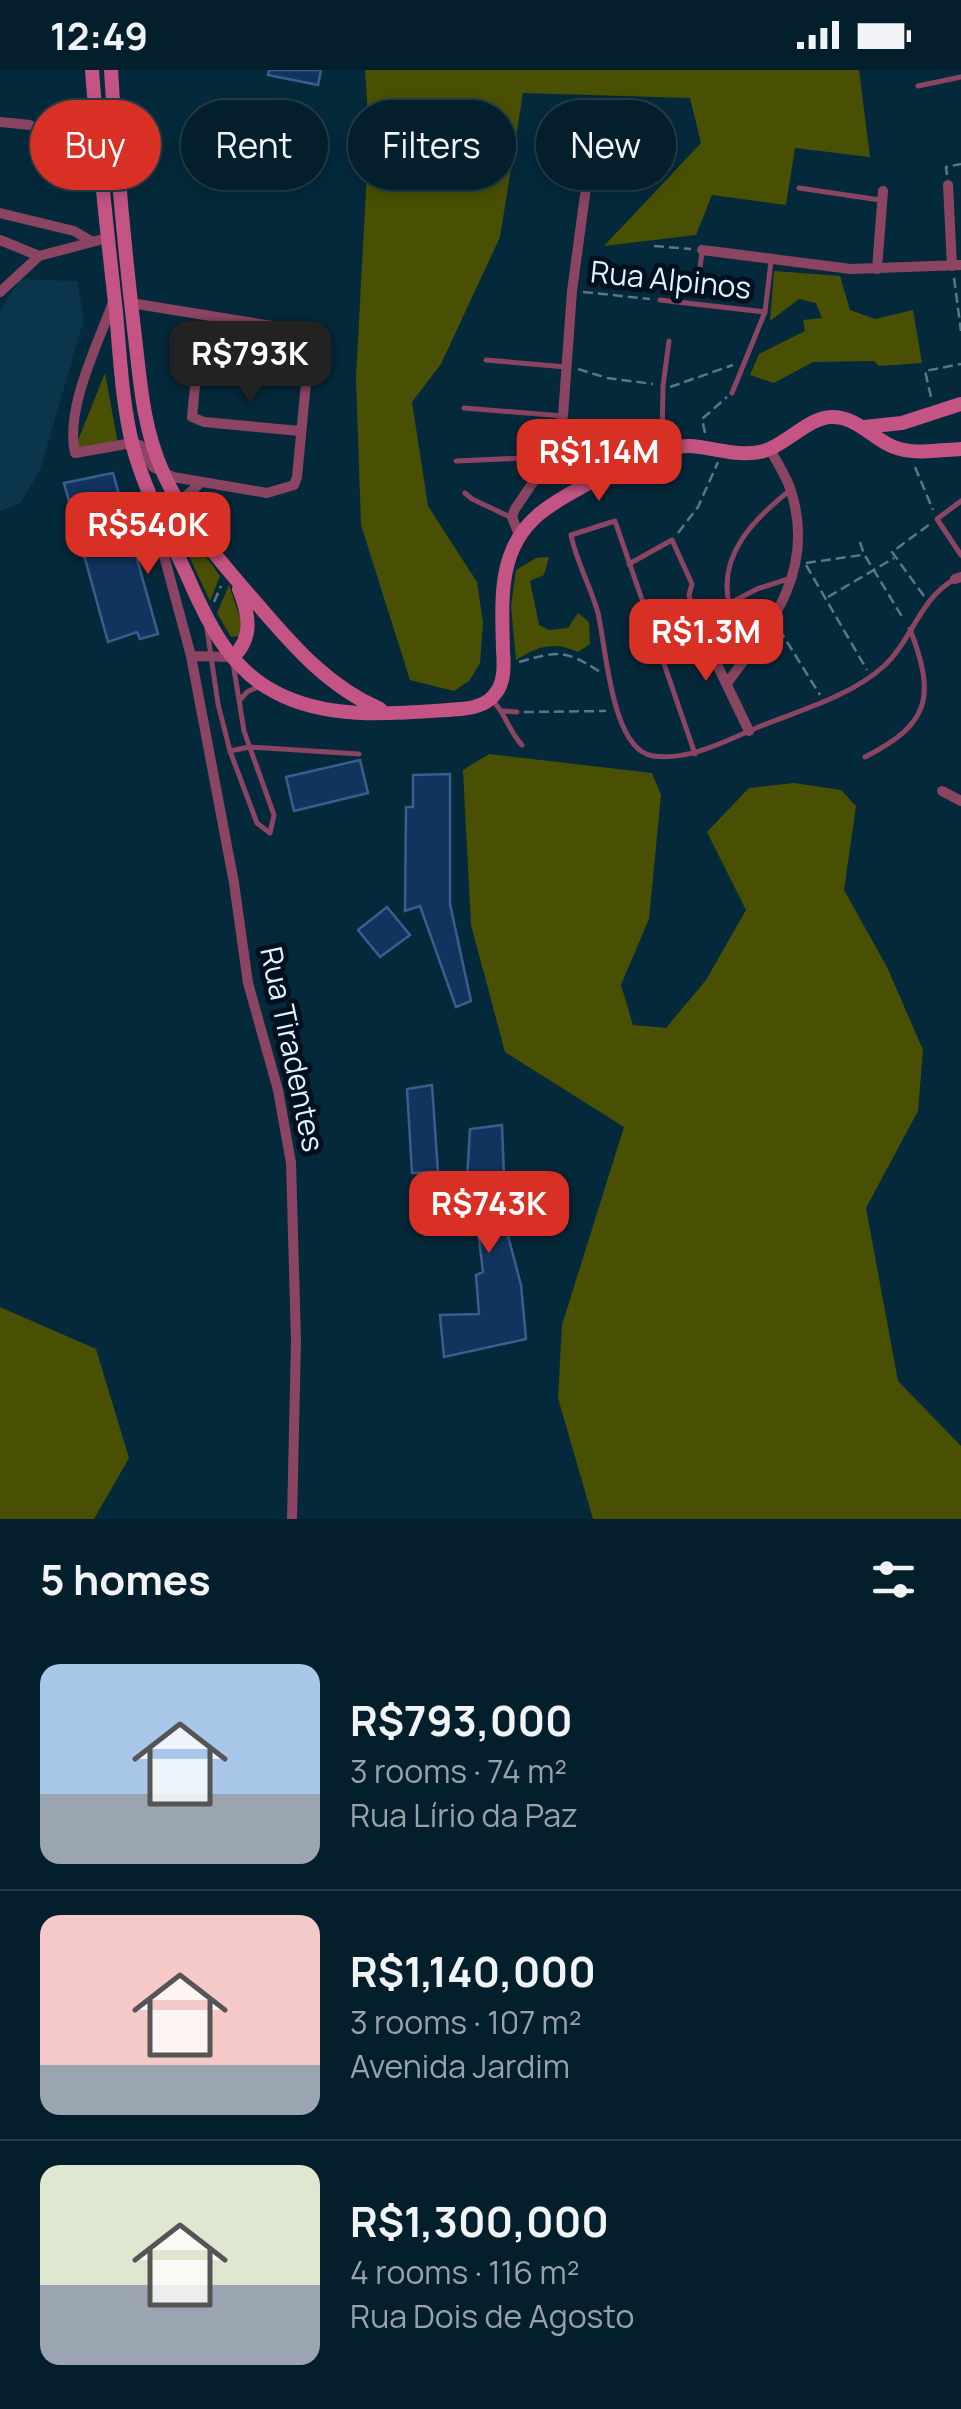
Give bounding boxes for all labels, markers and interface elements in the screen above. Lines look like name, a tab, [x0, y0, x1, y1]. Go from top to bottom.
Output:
text: 12:49	[50, 9, 148, 61]
chip: Buy	[30, 100, 161, 190]
chip: Rent	[181, 100, 328, 190]
chip: Filters	[348, 100, 516, 190]
chip: New	[536, 100, 676, 190]
street label: Rua Alpinos	[589, 250, 753, 308]
pin: R$793K	[169, 321, 331, 406]
text: R$793K	[191, 331, 309, 375]
pin: R$1.14M	[507, 419, 691, 504]
text: R$1.14M	[539, 429, 659, 473]
pin: R$540K	[67, 492, 229, 577]
text: R$540K	[87, 502, 209, 546]
pin: R$1.3M	[625, 599, 787, 684]
text: R$1.3M	[651, 609, 761, 653]
street label: Rua Tiradentes	[251, 943, 335, 1155]
pin: R$743K	[408, 1171, 570, 1256]
text: R$743K	[431, 1181, 547, 1225]
text: 5 homes	[40, 1550, 211, 1608]
icon: filters	[866, 1552, 921, 1607]
text: R$793,000	[350, 1691, 573, 1749]
icon: home	[120, 1704, 240, 1824]
text: 3 rooms · 74 m²	[350, 1749, 567, 1793]
text: Rua Lírio da Paz	[350, 1793, 578, 1837]
text: R$1,140,000	[350, 1942, 596, 2000]
icon: home	[120, 1955, 240, 2075]
text: 3 rooms · 107 m²	[350, 2000, 582, 2044]
text: Avenida Jardim	[350, 2044, 570, 2088]
text: R$1,300,000	[350, 2192, 609, 2250]
icon: home	[120, 2205, 240, 2325]
text: 4 rooms · 116 m²	[350, 2250, 579, 2294]
text: Rua Dois de Agosto	[350, 2294, 634, 2338]

